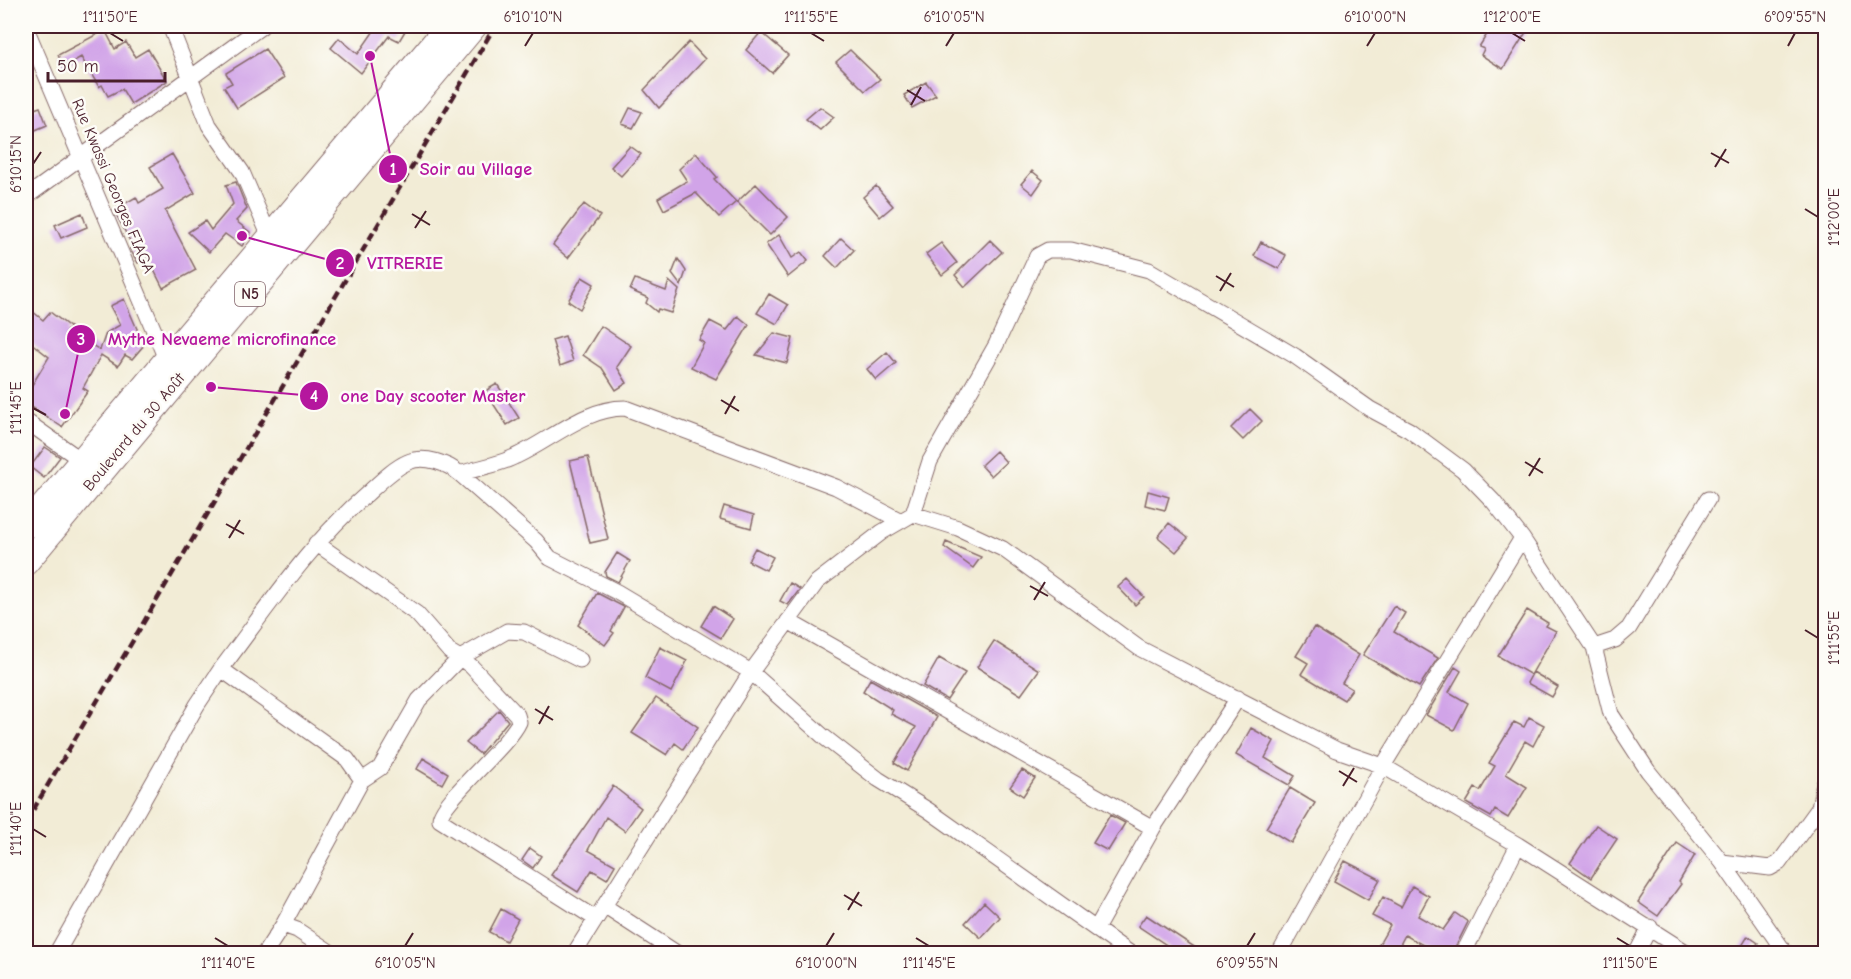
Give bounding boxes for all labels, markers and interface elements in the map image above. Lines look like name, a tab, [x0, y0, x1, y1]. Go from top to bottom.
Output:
text: 1°11'50"E	[83, 8, 137, 26]
text: 6°10'10"N	[504, 8, 562, 26]
text: 1°11'55"E	[784, 8, 838, 26]
text: 6°10'05"N	[923, 8, 985, 26]
text: 6°10'00"N	[1344, 8, 1406, 26]
text: 1°12'00"E	[1483, 8, 1541, 26]
text: 6°09'55"N	[1764, 8, 1826, 26]
scale bar	[48, 45, 165, 83]
text: 50 m	[57, 56, 99, 77]
street label: Rue Kwassi Georges FIAGA	[68, 96, 158, 276]
text: 6°10'15"N	[7, 135, 25, 193]
callout: Soir au Village	[378, 151, 544, 187]
text: 1	[389, 159, 397, 180]
text: Soir au Village	[420, 159, 532, 180]
text: 1°12'00"E	[1825, 188, 1843, 246]
callout: VITRERIE	[325, 245, 455, 281]
text: 2	[336, 253, 345, 274]
text: VITRERIE	[367, 253, 443, 274]
road number: N5	[235, 282, 265, 306]
callout: Mythe Nevaeme microfinance	[66, 321, 349, 357]
text: 3	[77, 329, 85, 350]
text: Mythe Nevaeme microfinance	[108, 329, 336, 350]
street label: Boulevard du 30 Août	[80, 369, 189, 495]
callout: one Day scooter Master	[299, 378, 538, 414]
text: 1°11'45"E	[7, 381, 25, 435]
text: 4	[310, 386, 318, 407]
text: one Day scooter Master	[341, 386, 526, 407]
text: 1°11'55"E	[1825, 611, 1843, 665]
text: 1°11'40"E	[7, 802, 25, 856]
text: 1°11'40"E	[201, 954, 255, 972]
text: 6°10'05"N	[374, 954, 436, 972]
text: 6°10'00"N	[795, 954, 857, 972]
text: 1°11'45"E	[902, 954, 956, 972]
text: 6°09'55"N	[1216, 954, 1278, 972]
text: 1°11'50"E	[1603, 954, 1657, 972]

